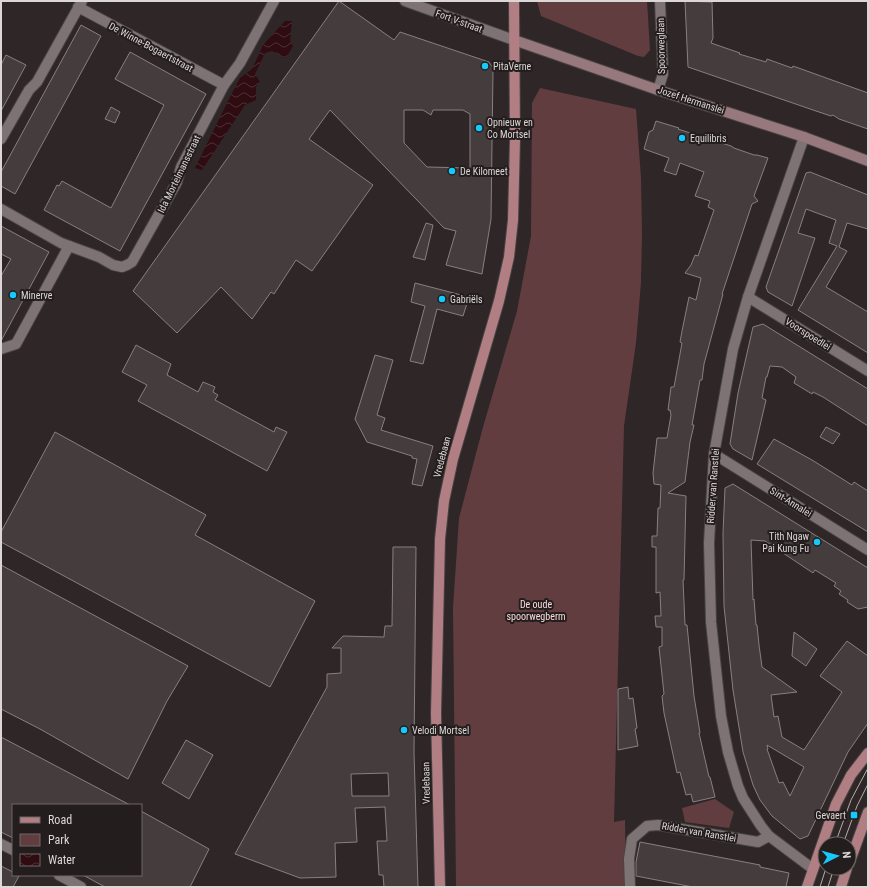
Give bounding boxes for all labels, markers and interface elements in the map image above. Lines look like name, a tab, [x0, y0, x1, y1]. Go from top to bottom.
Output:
street label: Fort V-straat	[434, 7, 484, 35]
street label: Spoorweglaan	[655, 18, 667, 74]
street label: De Winne-Bogaertstraat	[107, 20, 195, 74]
marker: PitaVerne	[480, 61, 490, 71]
place label: PitaVerne	[493, 61, 532, 72]
street label: Jozef Hermanslei	[656, 84, 726, 116]
place label: Opnieuw en Co Mortsel	[487, 117, 533, 140]
marker: Opnieuw en Co Mortsel	[474, 123, 484, 133]
street label: Ida Mortelmansstraat	[155, 133, 203, 215]
marker: Equilibris	[677, 133, 687, 143]
place label: Equilibris	[690, 133, 727, 144]
marker: De Kilomeet	[447, 166, 457, 176]
place label: De Kilomeet	[460, 166, 508, 177]
marker: Minerve	[8, 290, 18, 300]
place label: Minerve	[21, 290, 53, 301]
marker: Gabriëls	[437, 294, 447, 304]
place label: Gabriëls	[450, 294, 483, 305]
street label: Voorspoedlei	[783, 316, 833, 352]
street label: Vredebaan	[431, 435, 453, 479]
street label: Ridder van Ranstlei	[705, 448, 721, 524]
street label: Sint-Annalei	[768, 485, 814, 519]
place label: Tith Ngaw Pai Kung Fu	[762, 531, 810, 554]
marker: Tith Ngaw Pai Kung Fu	[812, 537, 822, 547]
park label: De oude spoorwegberm	[507, 599, 565, 622]
marker: Velodi Mortsel	[399, 725, 409, 735]
place label: Velodi Mortsel	[412, 725, 469, 736]
street label: Vredebaan	[420, 762, 432, 804]
legend	[12, 804, 142, 876]
place label: Gevaert	[816, 810, 846, 821]
marker: Gevaert	[849, 810, 859, 820]
text: Road	[48, 813, 72, 827]
street label: Ridder van Ranstlei	[661, 820, 737, 844]
text: Park	[48, 833, 70, 847]
north arrow	[817, 836, 857, 876]
text: N	[840, 851, 853, 859]
text: Water	[48, 853, 76, 867]

